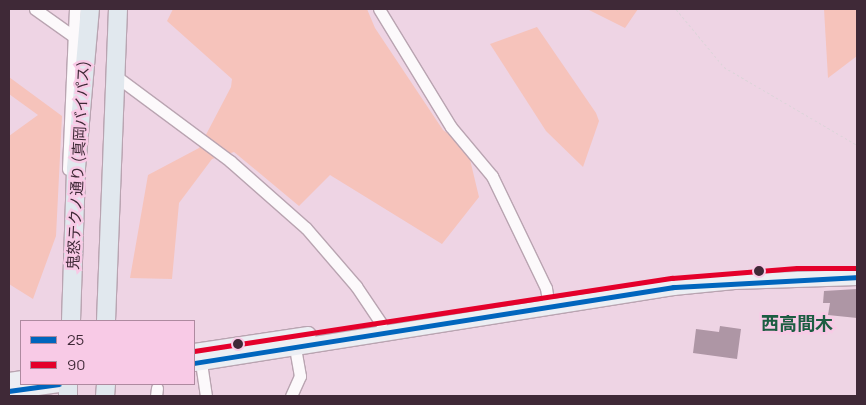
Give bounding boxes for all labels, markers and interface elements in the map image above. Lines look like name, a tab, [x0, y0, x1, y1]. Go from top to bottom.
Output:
street label: 鬼怒テクノ通り (真岡バイパス)	[63, 59, 93, 271]
unlabelled marker	[754, 266, 764, 276]
district label: 西高間木	[761, 312, 833, 334]
legend	[20, 320, 195, 385]
text: 25	[67, 329, 84, 350]
unlabelled marker	[233, 339, 243, 349]
text: 90	[67, 354, 85, 375]

